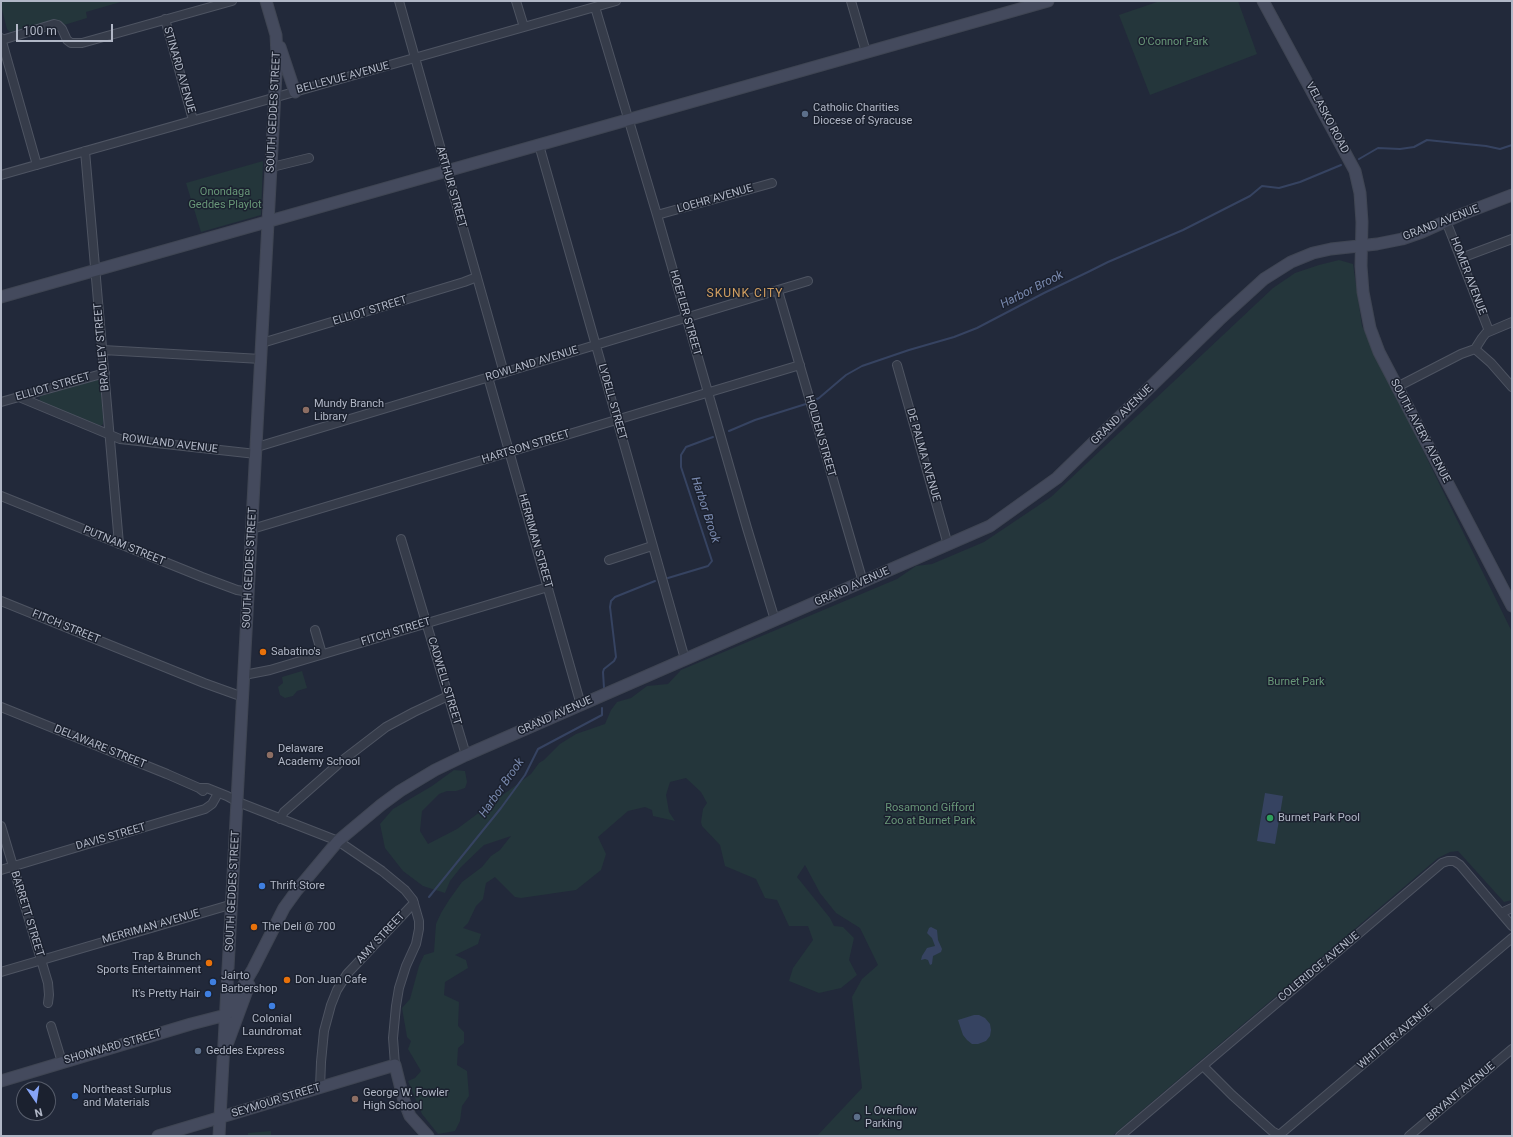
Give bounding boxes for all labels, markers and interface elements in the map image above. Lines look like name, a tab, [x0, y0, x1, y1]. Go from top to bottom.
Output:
scale bar	[18, 16, 115, 42]
text: 100 m	[23, 24, 57, 38]
street label: STINARD AVENUE	[160, 25, 198, 115]
park label: O'Connor Park	[1138, 35, 1208, 49]
street label: SOUTH GEDDES STREET	[264, 51, 284, 173]
street label: BELLEVUE AVENUE	[295, 59, 391, 97]
street label: VELASKO ROAD	[1303, 80, 1351, 156]
place label: Catholic Charities Diocese of Syracuse	[813, 101, 912, 127]
marker: Catholic Charities Diocese of Syracuse	[800, 109, 810, 119]
street label: ARTHUR STREET	[433, 145, 469, 229]
street label: LOEHR AVENUE	[676, 182, 754, 216]
park label: Onondaga Geddes Playlot	[188, 185, 262, 211]
street label: GRAND AVENUE	[1401, 202, 1481, 244]
street label: HOMER AVENUE	[1447, 235, 1489, 317]
water label: Harbor Brook	[998, 268, 1066, 312]
street label: HOEFLER STREET	[666, 269, 704, 357]
district label: SKUNK CITY	[707, 287, 783, 301]
street label: ELLIOT STREET	[331, 293, 409, 329]
street label: BRADLEY STREET	[92, 302, 112, 392]
street label: ROWLAND AVENUE	[484, 344, 580, 384]
street label: LYDELL STREET	[595, 363, 629, 441]
street label: ELLIOT STREET	[14, 370, 92, 404]
street label: SOUTH AVERY AVENUE	[1387, 377, 1453, 485]
street label: GRAND AVENUE	[1088, 382, 1156, 448]
street label: HOLDEN STREET	[802, 394, 838, 478]
place label: Mundy Branch Library	[314, 397, 384, 423]
marker: Mundy Branch Library	[301, 405, 311, 415]
street label: DE PALMA AVENUE	[903, 407, 943, 503]
street label: HARTSON STREET	[480, 427, 572, 467]
street label: ROWLAND AVENUE	[121, 432, 219, 456]
water label: Harbor Brook	[688, 475, 722, 545]
street label: HERRIMAN STREET	[515, 492, 555, 590]
street label: SOUTH GEDDES STREET	[240, 507, 260, 629]
street label: PUTNAM STREET	[81, 524, 167, 568]
street label: GRAND AVENUE	[813, 565, 891, 609]
street label: FITCH STREET	[30, 607, 102, 647]
street label: FITCH STREET	[360, 615, 432, 649]
street label: CADWELL STREET	[424, 635, 464, 727]
place label: Sabatino's	[271, 645, 321, 659]
marker: Sabatino's	[258, 647, 268, 657]
park label: Burnet Park	[1267, 675, 1325, 689]
street label: GRAND AVENUE	[516, 694, 594, 738]
street label: DELAWARE STREET	[52, 723, 148, 771]
place label: Delaware Academy School	[278, 742, 360, 768]
marker: Delaware Academy School	[265, 750, 275, 760]
water label: Harbor Brook	[476, 756, 528, 820]
park label: Rosamond Gifford Zoo at Burnet Park	[884, 801, 976, 827]
place label: Burnet Park Pool	[1278, 811, 1360, 825]
marker: Burnet Park Pool	[1265, 813, 1275, 823]
street label: DAVIS STREET	[75, 821, 147, 853]
street label: SOUTH GEDDES STREET	[223, 830, 243, 952]
street label: BARRETT STREET	[8, 870, 46, 958]
place label: Thrift Store	[270, 879, 325, 893]
marker: Thrift Store	[257, 881, 267, 891]
street label: MERRIMAN AVENUE	[101, 907, 201, 947]
street label: AMY STREET	[354, 910, 408, 966]
place label: The Deli @ 700	[262, 920, 335, 934]
marker: The Deli @ 700	[249, 922, 259, 932]
street label: COLERIDGE AVENUE	[1276, 929, 1362, 1005]
place label: Trap & Brunch Sports Entertainment	[97, 950, 201, 976]
marker: Trap & Brunch Sports Entertainment	[204, 958, 214, 968]
place label: Jairto Barbershop	[221, 969, 277, 995]
place label: Don Juan Cafe	[295, 973, 367, 987]
marker: Don Juan Cafe	[282, 975, 292, 985]
marker: Jairto Barbershop	[208, 977, 218, 987]
place label: It's Pretty Hair	[132, 987, 200, 1001]
marker: It's Pretty Hair	[203, 989, 213, 999]
marker: Colonial Laundromat	[267, 1001, 277, 1011]
street label: WHITTIER AVENUE	[1355, 1002, 1435, 1072]
place label: Colonial Laundromat	[242, 1012, 302, 1038]
street label: SHONNARD STREET	[63, 1027, 163, 1067]
place label: Geddes Express	[206, 1044, 285, 1058]
marker: Geddes Express	[193, 1046, 203, 1056]
street label: BRYANT AVENUE	[1424, 1060, 1498, 1124]
north arrow	[16, 1081, 56, 1121]
street label: SEYMOUR STREET	[230, 1081, 322, 1121]
place label: Northeast Surplus and Materials	[83, 1083, 172, 1109]
place label: George W. Fowler High School	[363, 1086, 448, 1112]
marker: Northeast Surplus and Materials	[70, 1091, 80, 1101]
marker: George W. Fowler High School	[350, 1094, 360, 1104]
place label: L Overflow Parking	[865, 1104, 917, 1130]
text: N	[33, 1105, 44, 1119]
marker: L Overflow Parking	[852, 1112, 862, 1122]

